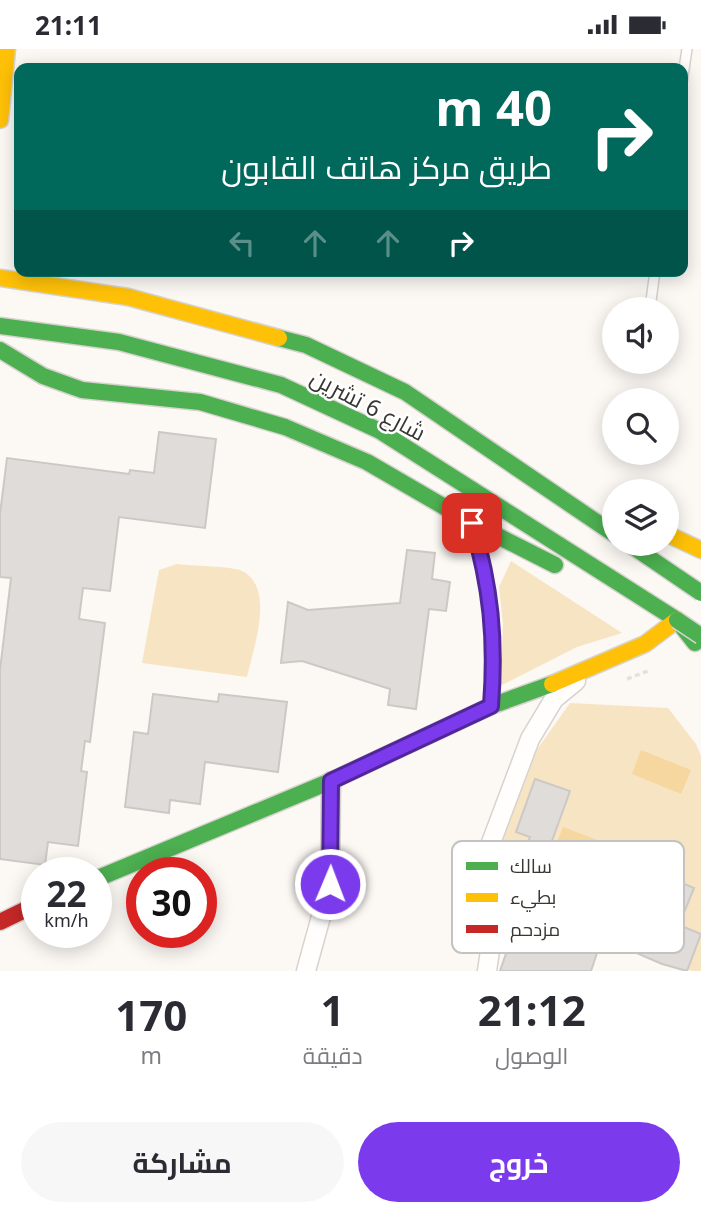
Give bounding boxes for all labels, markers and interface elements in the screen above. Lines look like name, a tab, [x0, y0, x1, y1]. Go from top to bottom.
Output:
text: 21:11	[35, 7, 102, 43]
text: 40 m	[435, 74, 552, 140]
icon: right	[576, 91, 667, 182]
text: طريق مركز هاتف القابون	[221, 145, 552, 188]
icon: left	[223, 224, 261, 262]
icon: ahead	[296, 224, 334, 262]
icon: ahead	[369, 224, 407, 262]
icon: right	[442, 224, 480, 262]
map controls	[602, 297, 679, 556]
button: sound	[602, 297, 679, 374]
street label: شارع 6 تشرين	[305, 360, 432, 449]
button: search	[602, 388, 679, 465]
button: layers	[602, 479, 679, 556]
pin	[442, 493, 502, 553]
icon: arrive	[453, 504, 491, 542]
legend	[452, 841, 684, 953]
position arrow	[293, 847, 367, 921]
text: سالك	[510, 853, 552, 879]
speed limit sign: 30	[126, 857, 217, 948]
text: 22	[46, 870, 87, 917]
text: بطيء	[510, 884, 556, 912]
text: km/h	[44, 908, 89, 932]
text: مزدحم	[510, 916, 560, 943]
text: 1	[321, 981, 345, 1038]
text: 21:12	[478, 981, 586, 1038]
text: 170	[115, 986, 187, 1043]
text: m	[141, 1039, 162, 1071]
text: دقيقة	[303, 1039, 363, 1071]
text: الوصول	[495, 1039, 568, 1071]
button: مشاركة	[21, 1122, 344, 1202]
button: خروج	[358, 1122, 680, 1202]

